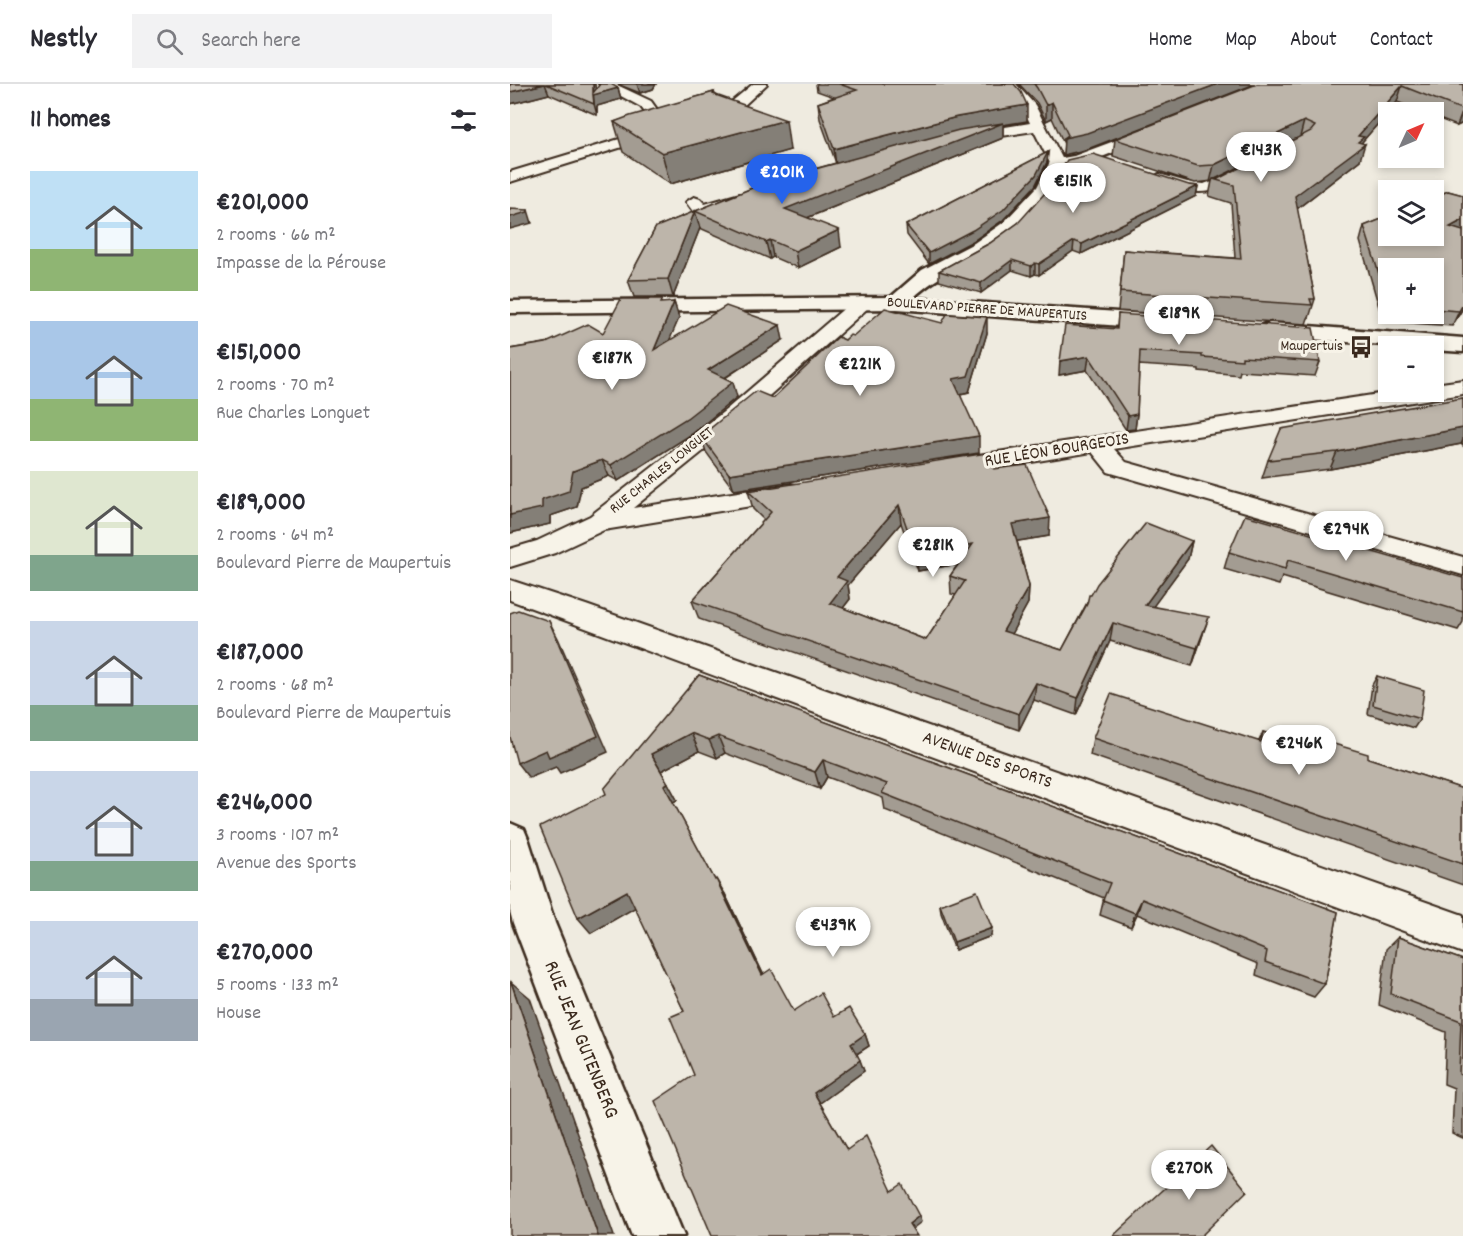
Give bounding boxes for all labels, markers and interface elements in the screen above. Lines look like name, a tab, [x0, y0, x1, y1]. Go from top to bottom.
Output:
search box	[132, 14, 552, 68]
text: Nestly	[30, 21, 96, 61]
icon: search	[153, 25, 186, 58]
text: Search here	[201, 26, 301, 57]
text: Home	[1148, 26, 1192, 56]
text: Map	[1225, 26, 1257, 56]
text: About	[1290, 26, 1337, 56]
text: Contact	[1370, 26, 1433, 56]
text: 11 homes	[30, 102, 111, 139]
north arrow	[1378, 102, 1444, 168]
map controls	[1378, 102, 1444, 402]
icon: filters	[447, 104, 480, 137]
pin: €143K	[1219, 132, 1303, 183]
text: €143K	[1240, 137, 1282, 165]
pin: €201K	[740, 154, 824, 205]
text: €201K	[760, 159, 804, 187]
pin: €151K	[1031, 163, 1115, 214]
text: €151K	[1054, 168, 1092, 196]
button: layers	[1378, 180, 1444, 246]
text: €201,000	[216, 185, 309, 222]
icon: home	[78, 195, 150, 267]
text: 2 rooms · 66 m²	[216, 222, 336, 250]
text: Impasse de la Pérouse	[216, 250, 386, 278]
button: +	[1378, 258, 1444, 324]
street label: BOULEVARD PIERRE DE MAUPERTUIS	[886, 292, 1088, 328]
pin: €189K	[1137, 295, 1221, 346]
text: €189K	[1158, 300, 1200, 328]
bus stop icon: Maupertuis	[1348, 334, 1374, 360]
text: €151,000	[216, 335, 301, 372]
place label: Maupertuis	[1281, 336, 1343, 358]
button: −	[1378, 336, 1444, 402]
pin: €187K	[570, 340, 654, 391]
icon: home	[78, 345, 150, 417]
text: €187K	[592, 345, 632, 373]
pin: €221K	[818, 346, 902, 397]
text: €221K	[839, 351, 881, 379]
text: 2 rooms · 70 m²	[216, 372, 335, 400]
text: Rue Charles Longuet	[216, 400, 370, 428]
street label: RUE CHARLES LONGUET	[605, 422, 719, 520]
street label: RUE LÉON BOURGEOIS	[983, 427, 1131, 475]
text: €189,000	[216, 485, 306, 522]
icon: home	[78, 495, 150, 567]
pin: €294K	[1304, 511, 1388, 562]
text: €294K	[1323, 516, 1369, 544]
text: 2 rooms · 64 m²	[216, 522, 334, 550]
pin: €281K	[891, 527, 975, 578]
text: €281K	[912, 532, 954, 560]
text: Boulevard Pierre de Maupertuis	[216, 550, 451, 578]
text: €187,000	[216, 635, 304, 672]
icon: home	[78, 645, 150, 717]
text: 2 rooms · 68 m²	[216, 672, 334, 700]
text: Boulevard Pierre de Maupertuis	[216, 700, 451, 728]
pin: €246K	[1257, 725, 1341, 776]
street label: AVENUE DES SPORTS	[919, 726, 1055, 796]
text: €246K	[1275, 730, 1323, 758]
text: €246,000	[216, 785, 313, 822]
icon: home	[78, 795, 150, 867]
text: 3 rooms · 107 m²	[216, 822, 339, 850]
text: Avenue des Sports	[216, 850, 357, 878]
pin: €439K	[791, 907, 875, 958]
text: €439K	[810, 912, 856, 940]
text: €270,000	[216, 935, 313, 972]
icon: home	[78, 945, 150, 1017]
street label: RUE JEAN GUTENBERG	[535, 957, 625, 1123]
text: 5 rooms · 133 m²	[216, 972, 339, 1000]
text: House	[216, 1000, 261, 1028]
pin: €270K	[1147, 1150, 1231, 1201]
text: €270K	[1165, 1155, 1213, 1183]

